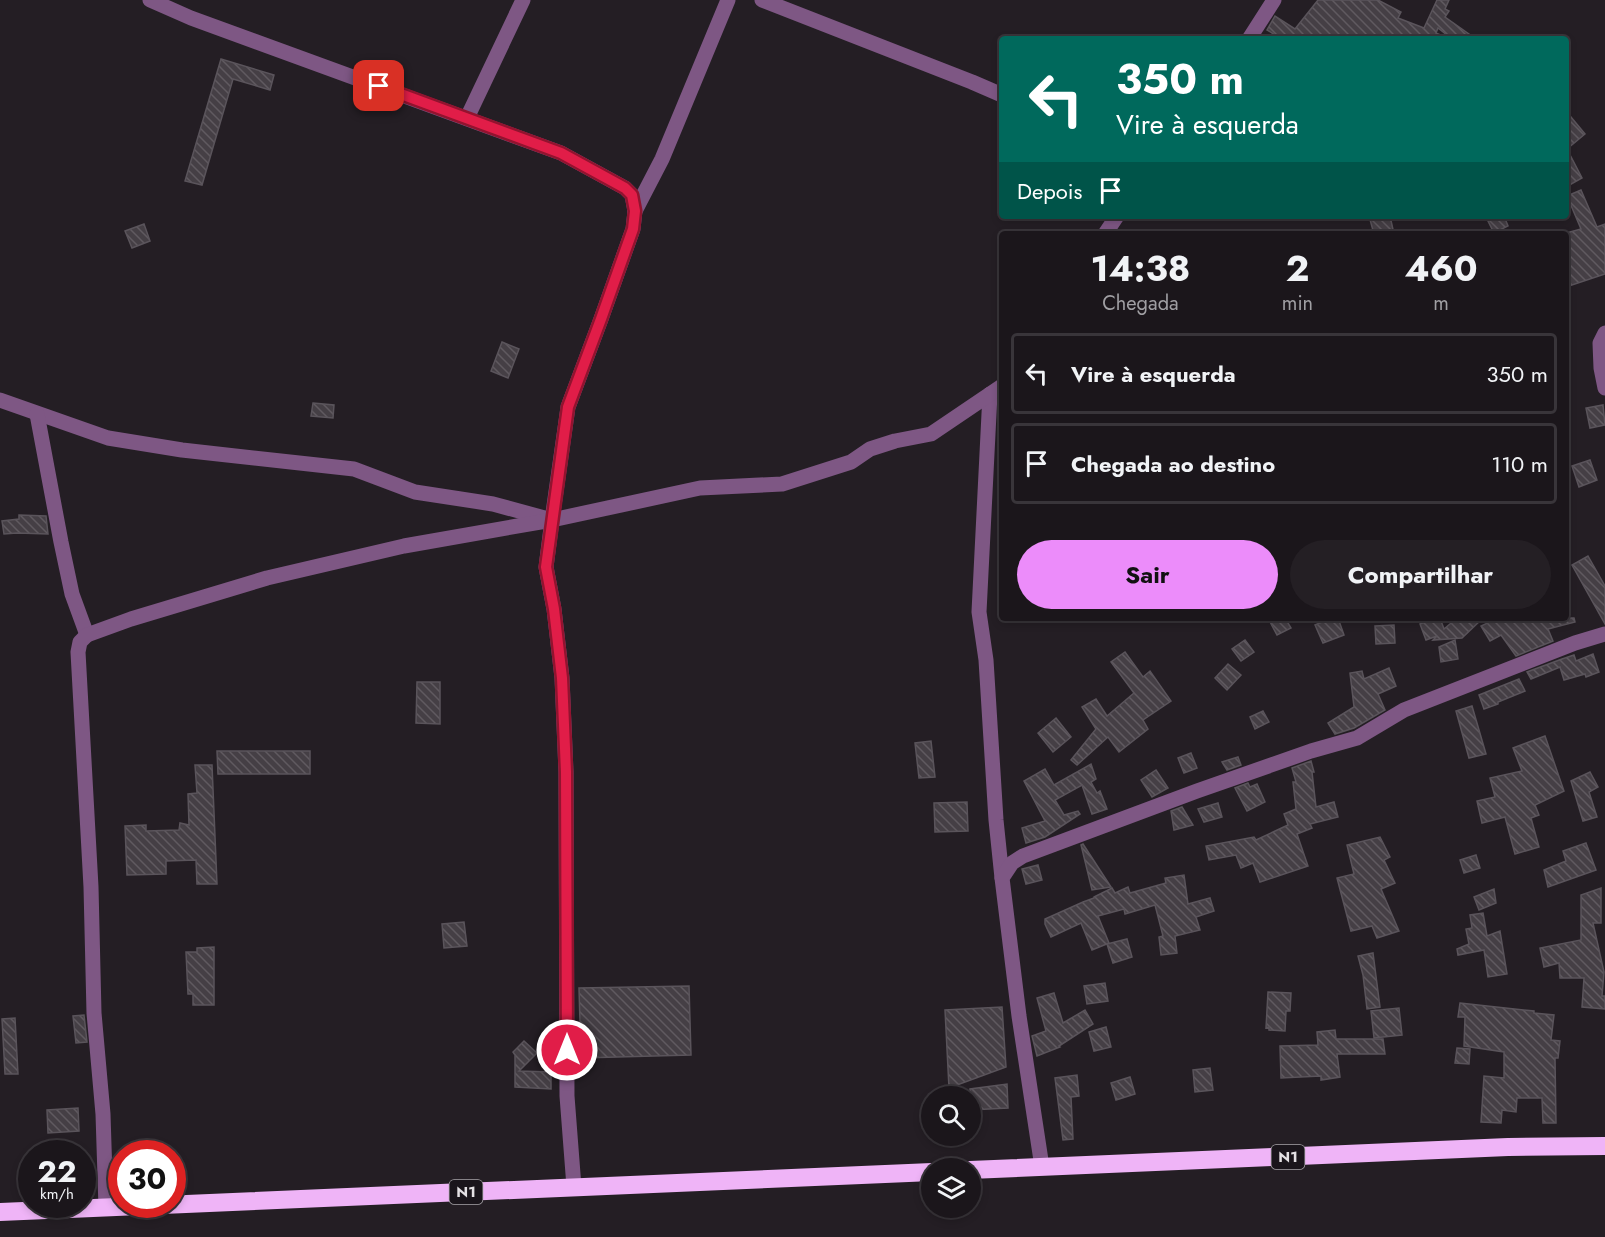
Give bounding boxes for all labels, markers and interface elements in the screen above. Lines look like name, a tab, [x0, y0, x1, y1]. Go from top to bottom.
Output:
text: 350 m	[1116, 49, 1244, 110]
pin	[353, 60, 404, 111]
icon: left	[1017, 60, 1095, 138]
icon: arrive	[362, 69, 395, 102]
text: Vire à esquerda	[1116, 105, 1299, 144]
icon: arrive	[1094, 174, 1127, 207]
text: Depois	[1017, 175, 1082, 207]
text: 14:38	[1090, 242, 1190, 294]
text: 2	[1286, 242, 1309, 294]
text: 460	[1405, 242, 1478, 294]
text: Chegada	[1102, 289, 1179, 318]
text: min	[1282, 289, 1313, 318]
text: m	[1433, 289, 1449, 318]
icon: left	[1020, 357, 1053, 390]
text: Vire à esquerda	[1071, 358, 1236, 390]
text: 350 m	[1487, 358, 1548, 390]
icon: arrive	[1020, 447, 1053, 480]
text: Chegada ao destino	[1071, 448, 1275, 480]
text: 110 m	[1491, 448, 1548, 480]
button: Sair	[1017, 540, 1278, 609]
button: Compartilhar	[1290, 540, 1551, 609]
position arrow	[535, 1018, 599, 1082]
map controls	[921, 1086, 981, 1218]
button: search	[921, 1086, 981, 1146]
speed limit sign: 30	[108, 1140, 186, 1218]
road number: N1	[1272, 1145, 1304, 1169]
text: 22	[37, 1150, 77, 1193]
button: layers	[921, 1158, 981, 1218]
road number: N1	[450, 1180, 482, 1204]
text: km/h	[40, 1183, 74, 1205]

